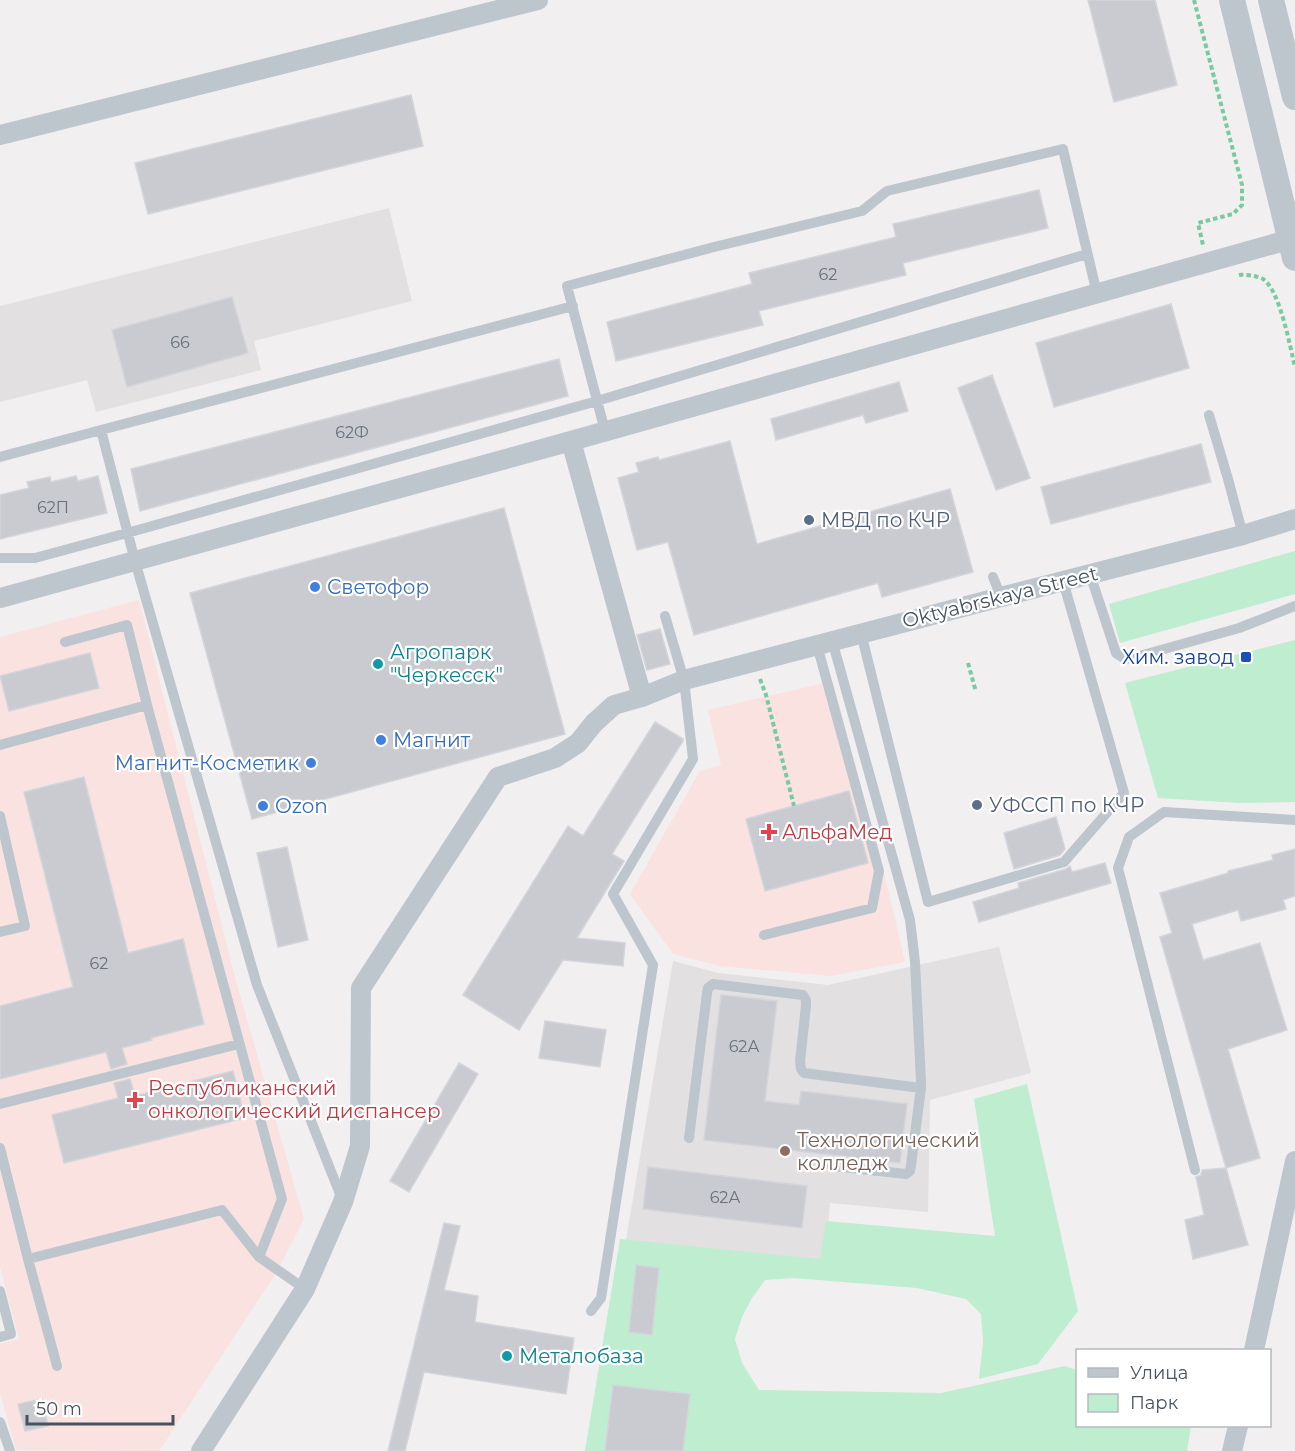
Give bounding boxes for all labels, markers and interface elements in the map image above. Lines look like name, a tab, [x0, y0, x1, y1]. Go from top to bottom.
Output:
house number: 62	[819, 265, 837, 284]
house number: 66	[170, 333, 190, 352]
house number: 62Ф	[335, 423, 369, 442]
house number: 62П	[37, 498, 69, 517]
place label: МВД по КЧР	[821, 508, 950, 532]
marker: МВД по КЧР	[802, 513, 816, 527]
street label: Oktyabrskaya Street	[900, 561, 1100, 633]
place label: Светофор	[327, 575, 429, 599]
marker: Светофор	[308, 580, 322, 594]
place label: Агропарк "Черкесск"	[390, 640, 503, 687]
place label: Хим. завод	[1122, 645, 1234, 669]
marker: Хим. завод	[1239, 650, 1253, 664]
marker: Агропарк "Черкесск"	[371, 657, 385, 671]
place label: Магнит	[393, 728, 471, 752]
marker: Магнит	[374, 733, 388, 747]
place label: Магнит-Косметик	[115, 751, 299, 775]
marker: Магнит-Косметик	[304, 756, 318, 770]
place label: УФССП по КЧР	[989, 793, 1144, 817]
place label: Ozon	[275, 794, 328, 818]
marker: УФССП по КЧР	[970, 798, 984, 812]
marker: Ozon	[256, 799, 270, 813]
place label: АльфаМед	[782, 820, 893, 844]
marker: АльфаМед	[760, 823, 778, 841]
house number: 62	[90, 954, 108, 973]
house number: 62А	[729, 1037, 759, 1056]
place label: Республиканский онкологический диспансер	[148, 1076, 441, 1123]
marker: Республиканский онкологический диспансер	[126, 1091, 144, 1109]
place label: Технологический колледж	[797, 1128, 980, 1175]
marker: Технологический колледж	[778, 1144, 792, 1158]
house number: 62А	[710, 1188, 740, 1207]
place label: Металобаза	[519, 1344, 644, 1368]
marker: Металобаза	[500, 1349, 514, 1363]
legend	[1076, 1349, 1271, 1427]
text: Улица	[1130, 1362, 1188, 1384]
scale bar	[27, 1388, 172, 1426]
text: Парк	[1130, 1392, 1179, 1414]
text: 50 m	[36, 1398, 82, 1420]

